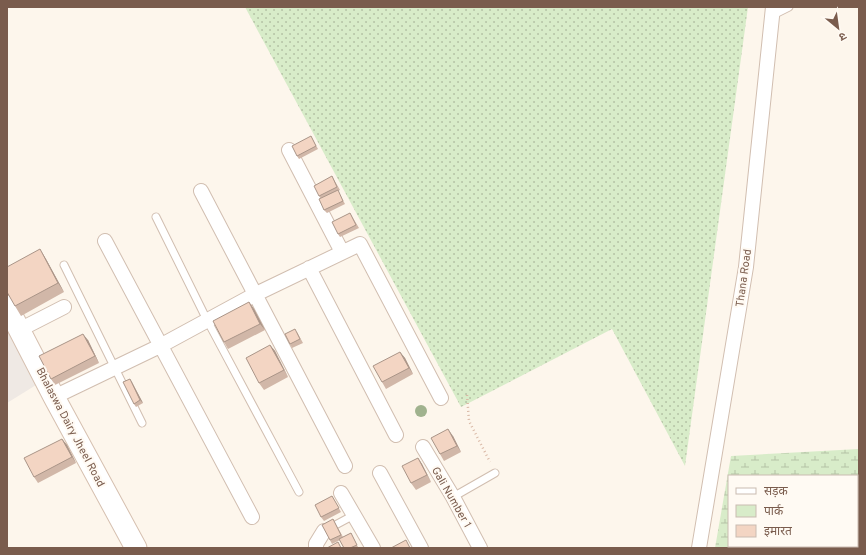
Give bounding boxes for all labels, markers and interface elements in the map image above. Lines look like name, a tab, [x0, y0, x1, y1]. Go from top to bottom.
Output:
north arrow	[818, 8, 858, 48]
text: उ	[836, 28, 849, 44]
street label: Thana Road	[733, 248, 755, 308]
street label: Bhalaswa Dairy Jheel Road	[33, 365, 108, 490]
street label: Gali Number 1	[428, 464, 474, 531]
legend	[728, 475, 858, 547]
text: सड़क	[764, 484, 789, 500]
text: पार्क	[764, 504, 784, 520]
text: इमारत	[764, 524, 793, 540]

